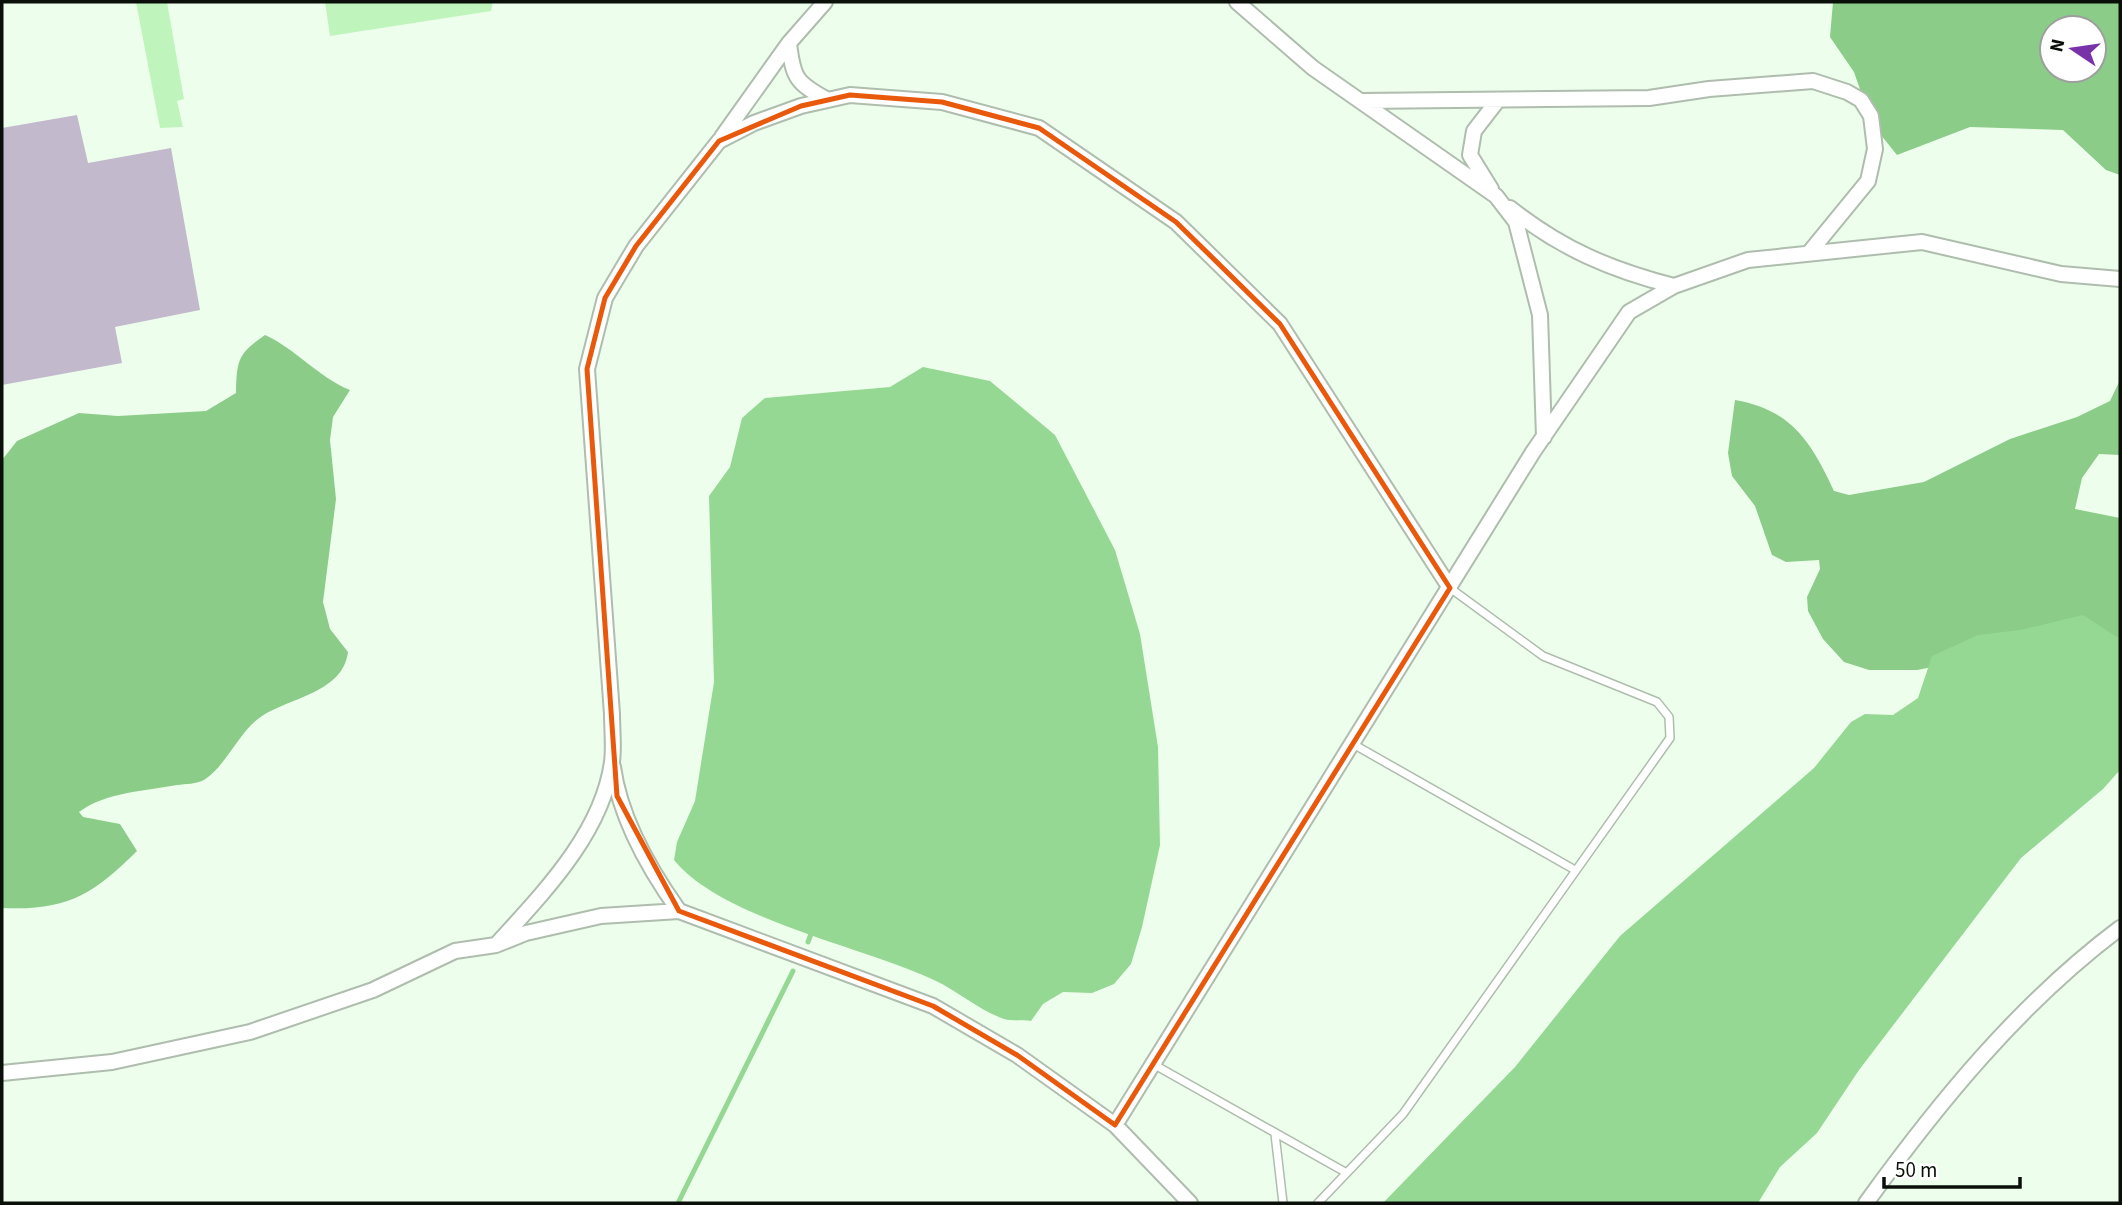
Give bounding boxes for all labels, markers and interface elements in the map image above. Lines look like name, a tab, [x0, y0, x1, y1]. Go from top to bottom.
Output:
north arrow	[2038, 14, 2108, 84]
text: N	[2043, 36, 2072, 55]
scale bar	[1884, 1146, 2021, 1190]
text: 50 m	[1895, 1155, 1937, 1185]

